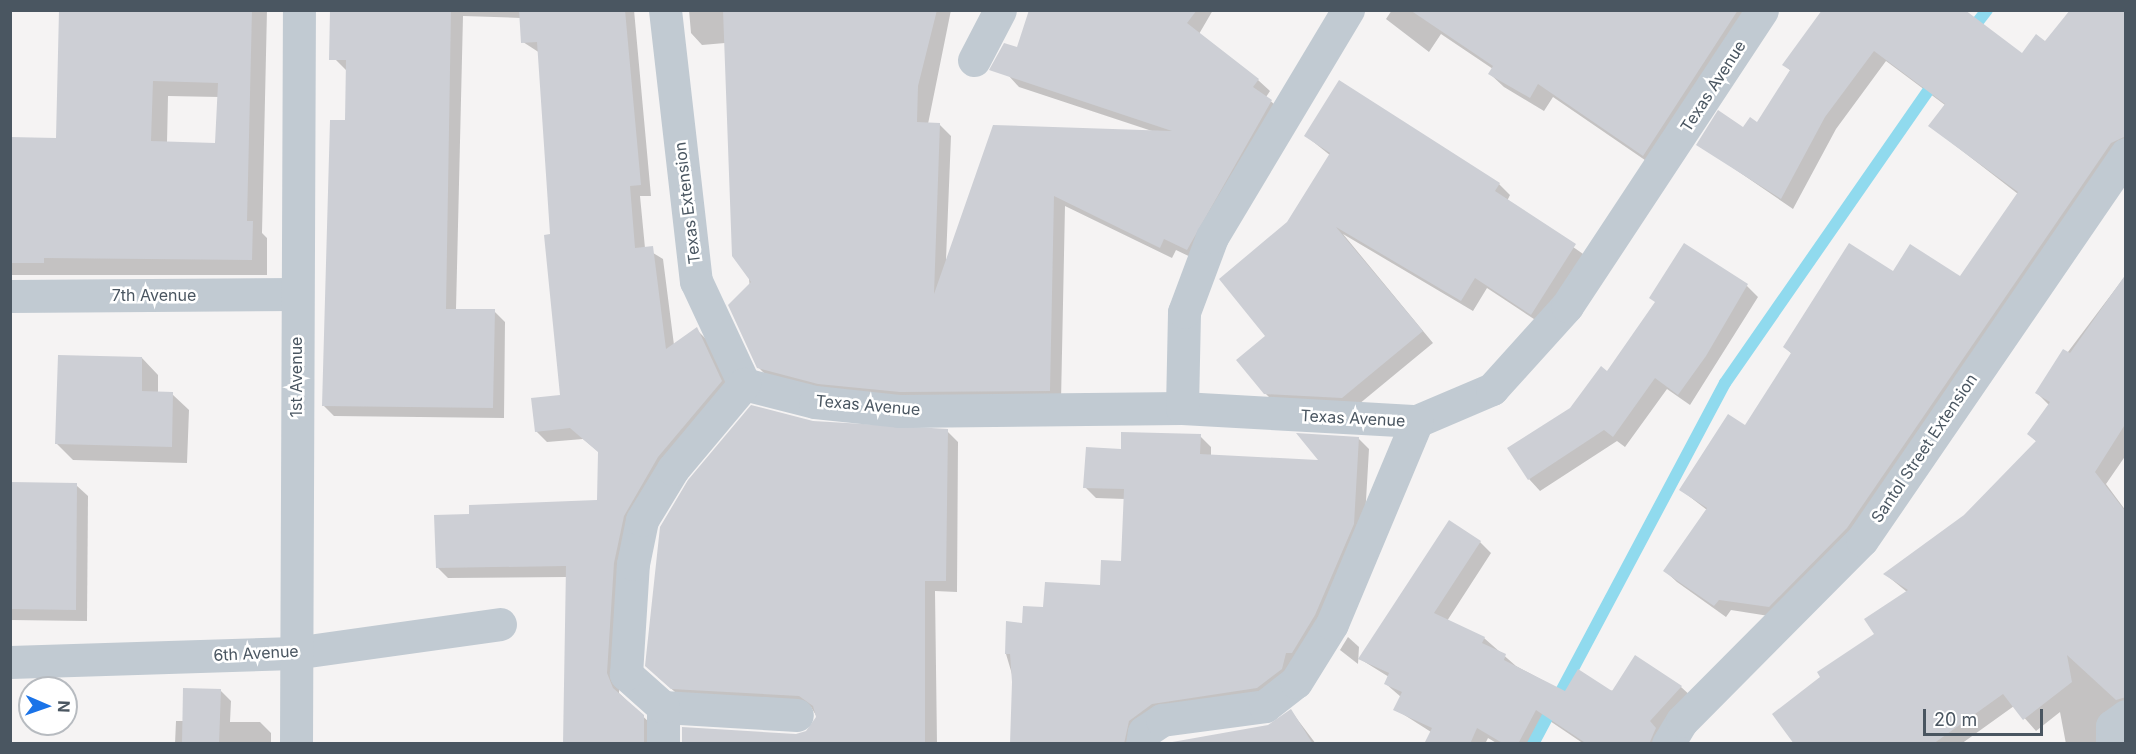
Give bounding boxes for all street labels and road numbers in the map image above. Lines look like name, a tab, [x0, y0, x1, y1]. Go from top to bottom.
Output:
street label: Texas Avenue	[1676, 37, 1750, 135]
street label: Texas Extension	[670, 141, 704, 265]
street label: 7th Avenue	[112, 285, 196, 305]
street label: 1st Avenue	[286, 337, 306, 417]
street label: Santol Street Extension	[1867, 370, 1981, 526]
street label: Texas Avenue	[815, 391, 921, 419]
street label: Texas Avenue	[1300, 406, 1406, 430]
street label: 6th Avenue	[213, 641, 299, 665]

